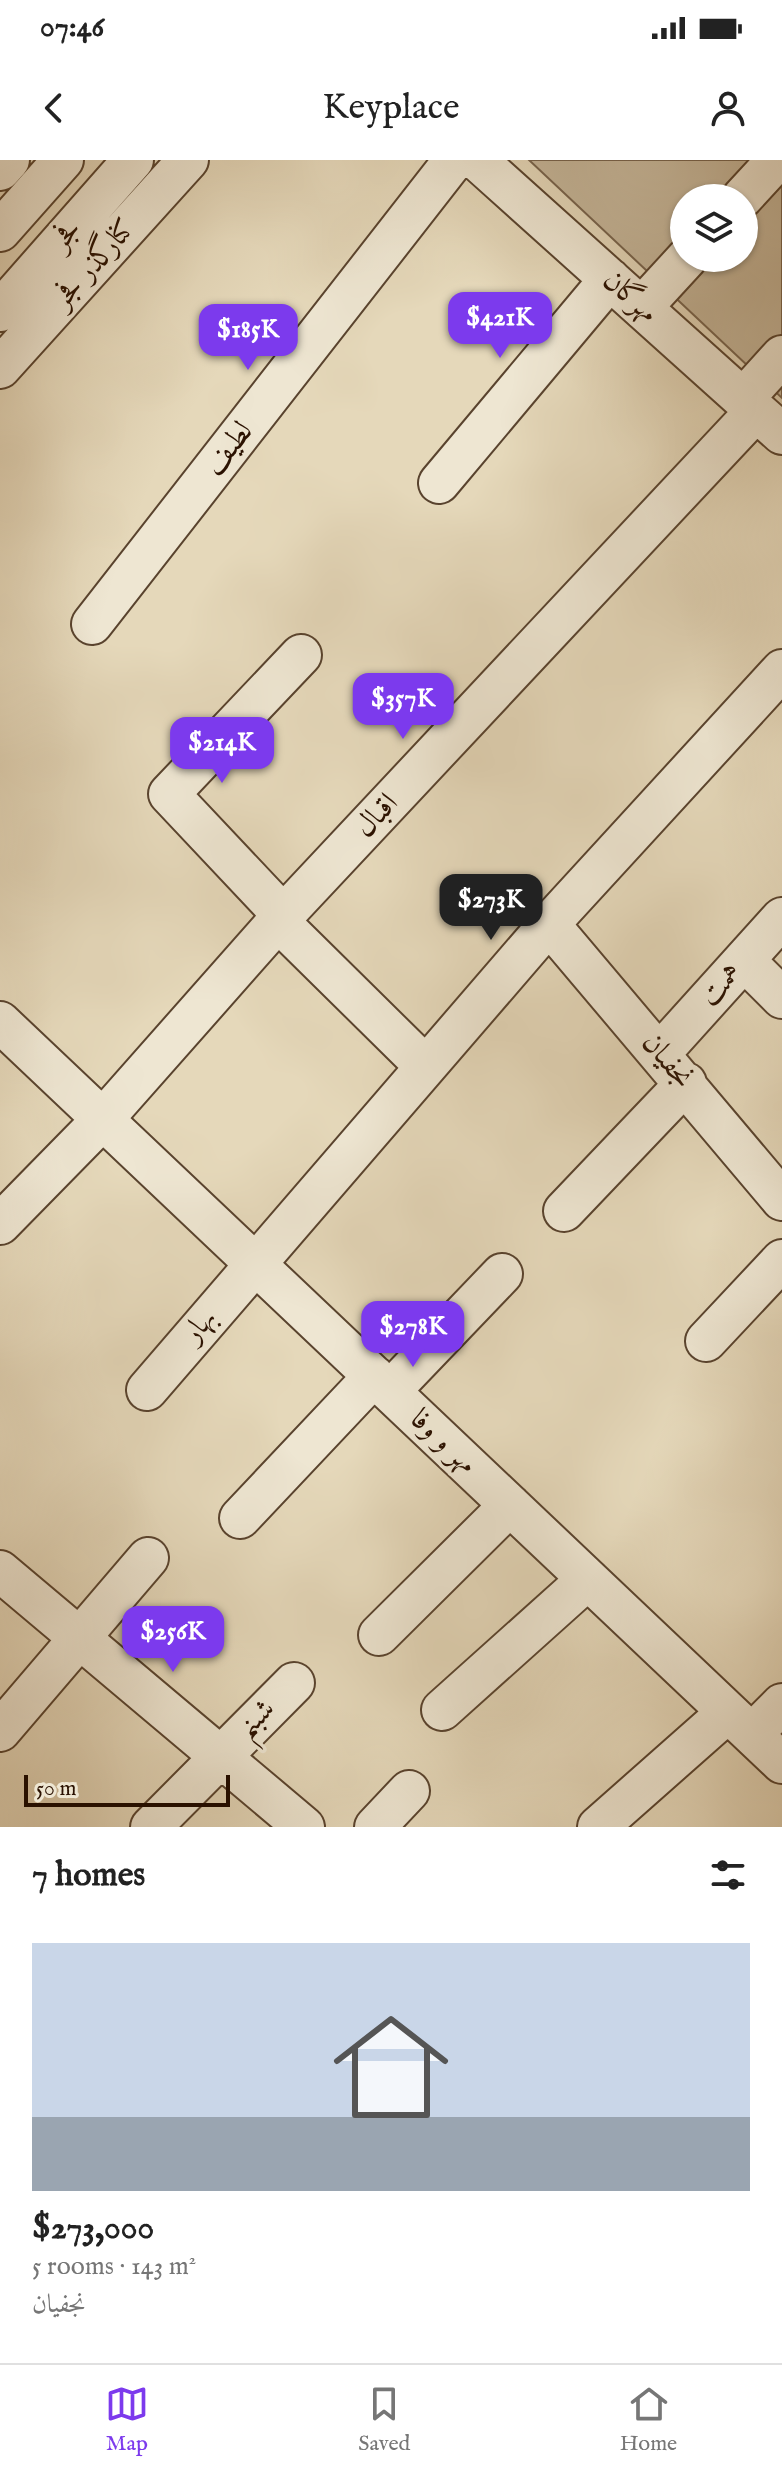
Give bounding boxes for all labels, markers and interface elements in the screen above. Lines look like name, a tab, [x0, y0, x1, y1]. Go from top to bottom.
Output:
text: 07:46	[40, 9, 104, 47]
text: Keyplace	[322, 85, 460, 131]
icon: back	[32, 86, 76, 130]
icon: person	[706, 86, 750, 130]
map controls	[670, 184, 758, 272]
button: layers	[670, 184, 758, 272]
street label: کنارگذر فجر	[39, 209, 144, 319]
street label: فجر	[40, 211, 90, 261]
street label: مهرگان	[594, 261, 666, 332]
pin: $421K	[444, 292, 556, 360]
text: $421K	[466, 301, 534, 334]
pin: $185K	[192, 304, 304, 372]
text: $185K	[217, 313, 279, 346]
street label: لطیف	[196, 414, 262, 484]
pin: $357K	[347, 673, 459, 741]
text: $357K	[371, 682, 435, 715]
pin: $214K	[166, 717, 278, 785]
text: $214K	[188, 726, 256, 759]
street label: اقبال	[347, 786, 407, 846]
pin: $273K	[435, 874, 547, 942]
text: $273K	[458, 883, 524, 916]
street label: همت	[691, 955, 751, 1015]
street label: نجفیان	[633, 1025, 701, 1097]
street label: بهار	[172, 1300, 226, 1354]
pin: $278K	[357, 1301, 469, 1369]
text: $278K	[379, 1310, 447, 1343]
street label: مهر و وفا	[401, 1401, 485, 1483]
pin: $256K	[117, 1606, 229, 1674]
text: $256K	[140, 1615, 206, 1648]
street label: شبنم	[228, 1691, 290, 1753]
scale bar	[24, 1771, 230, 1807]
text: 50 m	[36, 1775, 77, 1803]
icon: filters	[706, 1853, 750, 1897]
text: 7 homes	[32, 1854, 145, 1897]
icon: home	[319, 1995, 463, 2139]
text: $273,000	[32, 2207, 154, 2250]
text: 5 rooms · 143 m²	[32, 2250, 196, 2283]
text: نجفیان	[32, 2288, 86, 2321]
tab: Map	[105, 2382, 149, 2458]
tab: Saved	[358, 2382, 410, 2458]
tab: Home	[620, 2382, 677, 2458]

